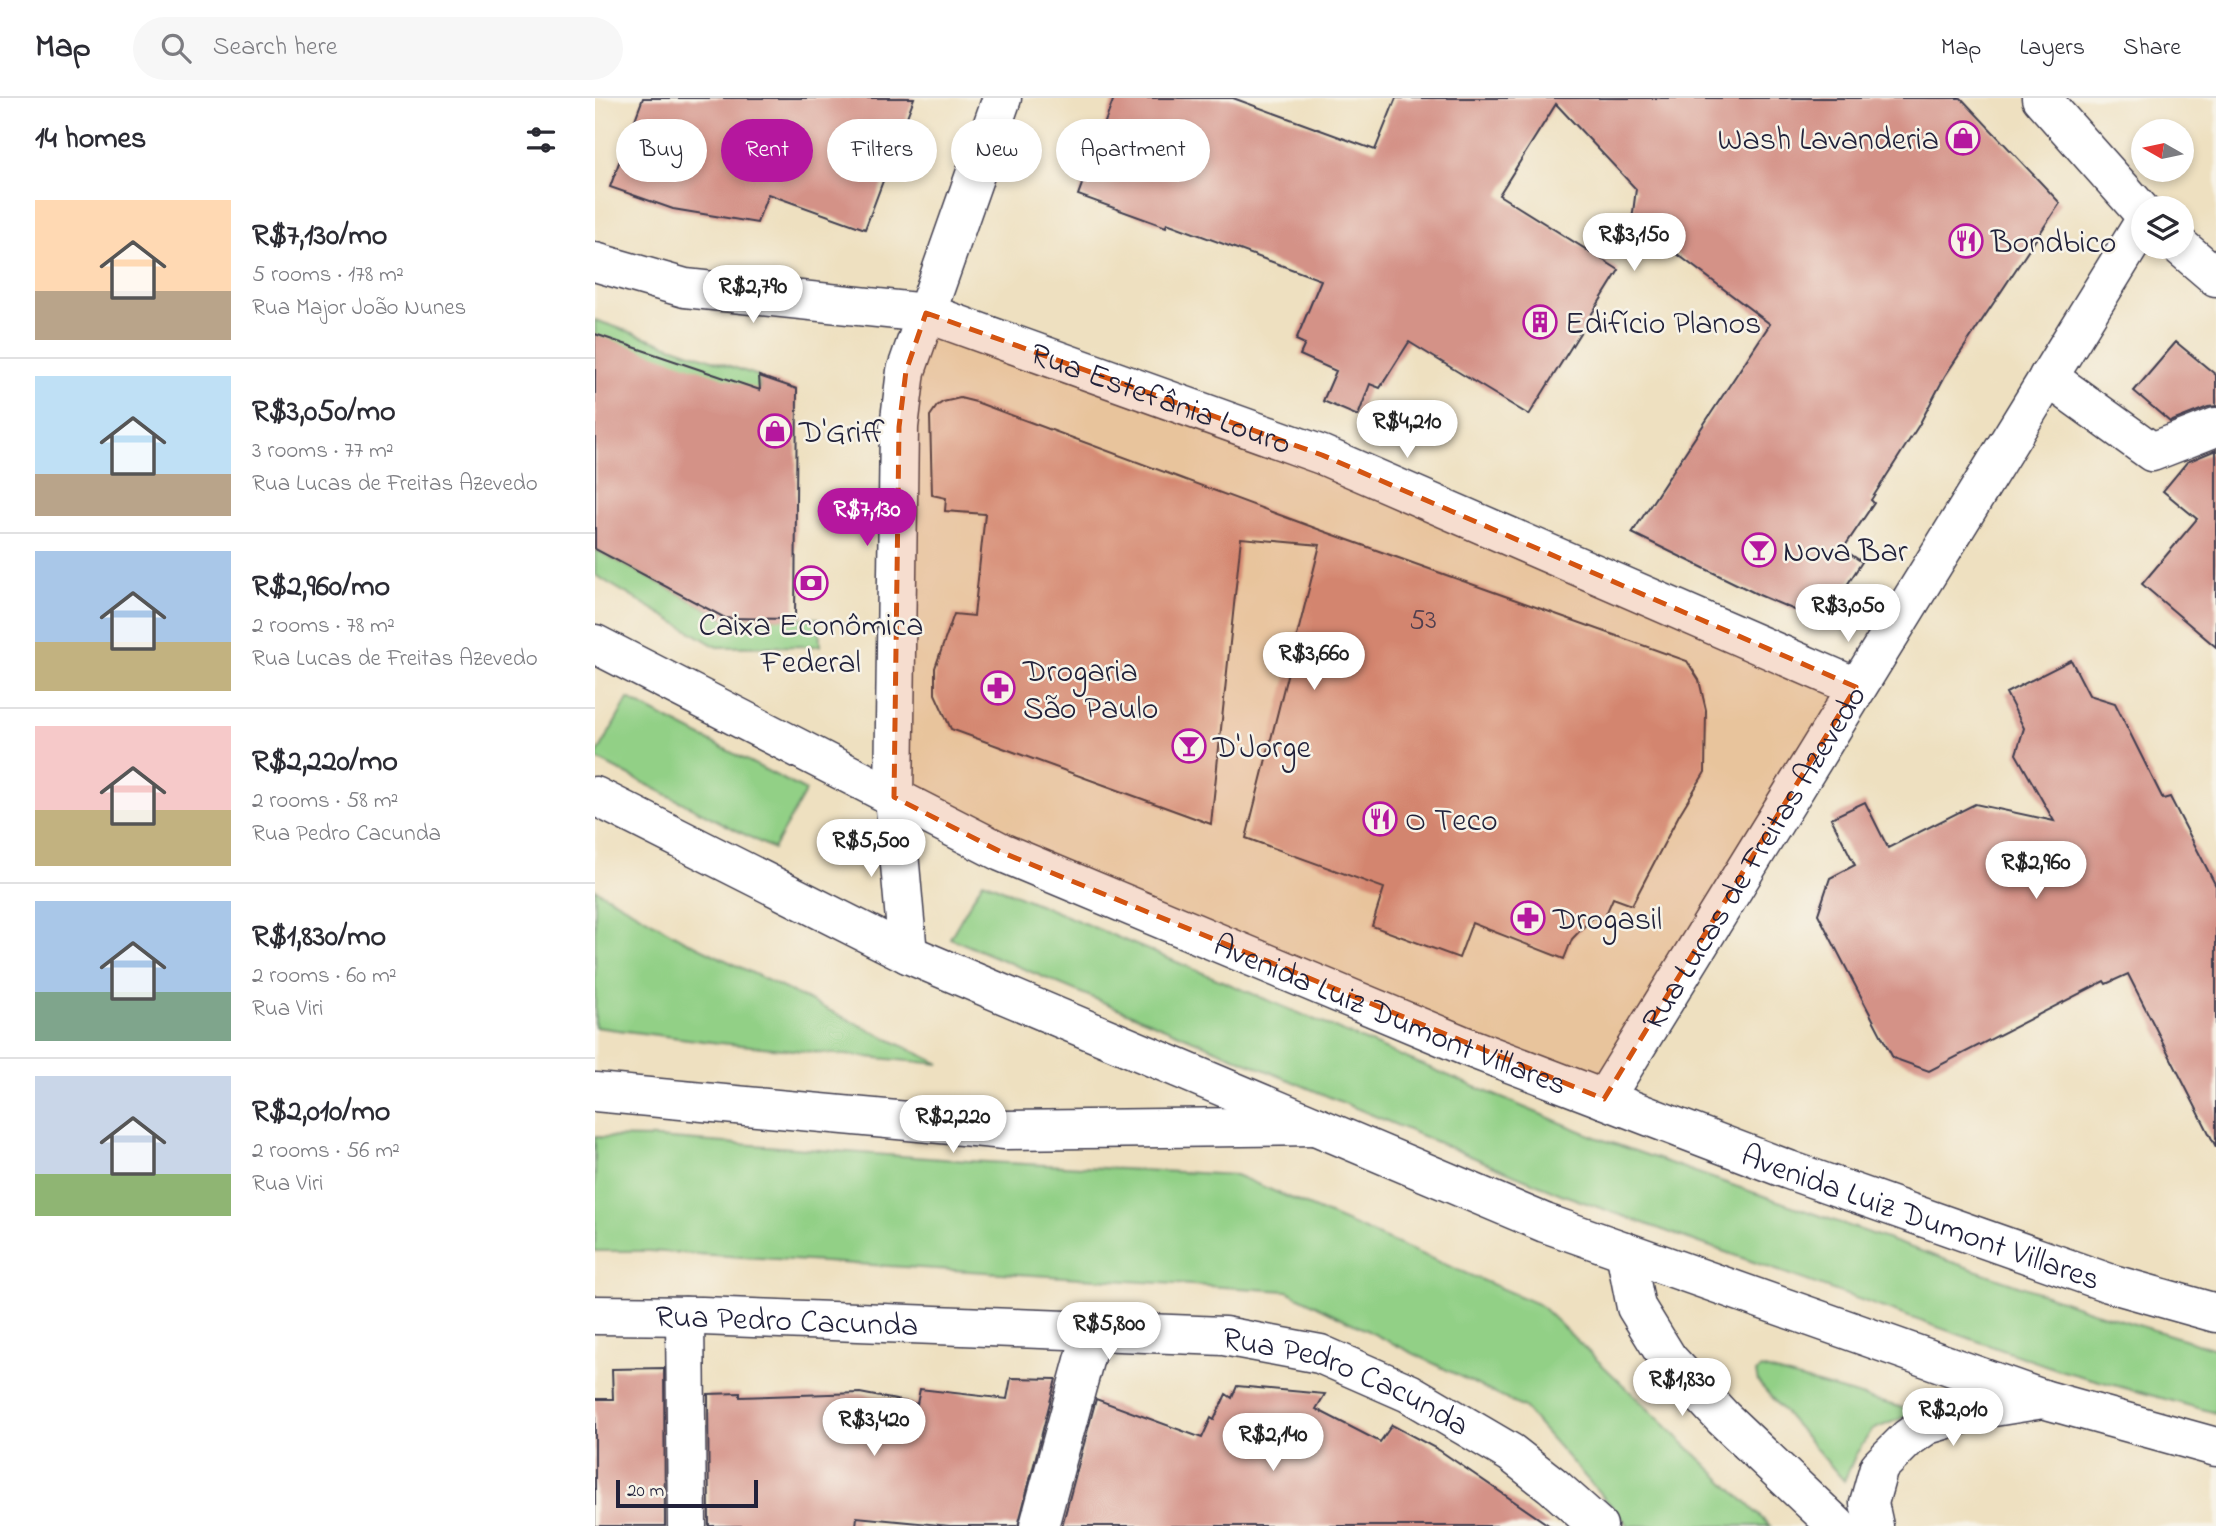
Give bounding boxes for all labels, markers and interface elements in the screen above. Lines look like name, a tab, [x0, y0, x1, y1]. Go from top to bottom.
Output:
search box	[133, 17, 623, 80]
text: Map	[35, 24, 91, 72]
icon: search	[157, 29, 195, 67]
text: Search here	[213, 29, 337, 67]
text: Map	[1941, 31, 1981, 66]
text: Layers	[2019, 31, 2085, 66]
text: Share	[2123, 31, 2181, 66]
text: 14 homes	[35, 118, 146, 162]
place label: Wash Lavanderia	[1718, 118, 1939, 165]
chip: Buy	[616, 119, 707, 182]
chip: Rent	[721, 119, 813, 182]
chip: Filters	[827, 119, 937, 182]
chip: New	[951, 119, 1042, 182]
chip: Apartment	[1056, 119, 1210, 182]
shop icon: Wash Lavanderia	[1944, 119, 1982, 157]
north arrow	[2131, 119, 2195, 182]
map controls	[2131, 119, 2194, 259]
icon: filters	[522, 121, 560, 159]
button: layers	[2131, 196, 2194, 259]
pin: R$3,150	[1569, 214, 1699, 273]
text: R$7,130/mo	[252, 215, 387, 259]
text: R$3,150	[1599, 219, 1669, 252]
place label: Bondbico	[1990, 221, 2116, 268]
restaurant icon: Bondbico	[1947, 222, 1985, 260]
icon: home	[91, 228, 175, 312]
text: 5 rooms · 178 m²	[252, 259, 404, 292]
pin: R$2,790	[688, 266, 818, 325]
text: R$2,790	[719, 271, 787, 304]
text: Rua Major João Nunes	[252, 292, 466, 325]
place label: Edifício Planos	[1565, 302, 1761, 349]
building icon: Edifício Planos	[1521, 303, 1559, 341]
street label: Rua Estefânia Louro	[1023, 332, 1297, 469]
text: R$3,050/mo	[252, 391, 396, 435]
pin: R$4,210	[1342, 400, 1472, 460]
icon: home	[91, 404, 175, 488]
text: R$4,210	[1373, 406, 1441, 439]
place label: D'Griff	[798, 411, 885, 458]
shop icon: D'Griff	[756, 412, 794, 450]
text: 3 rooms · 77 m²	[252, 435, 394, 468]
text: Rua Lucas de Freitas Azevedo	[252, 468, 538, 501]
pin: R$7,130	[802, 489, 932, 548]
text: R$7,130	[834, 494, 900, 527]
place label: Nova Bar	[1783, 530, 1908, 577]
bar icon: Nova Bar	[1740, 531, 1778, 569]
bank icon: Caixa Econômica Federal	[792, 564, 830, 602]
text: R$2,960/mo	[252, 566, 390, 610]
icon: home	[91, 579, 175, 663]
pin: R$3,050	[1783, 584, 1913, 644]
text: R$3,050	[1811, 590, 1885, 623]
house number: 53	[1409, 601, 1437, 642]
place label: Caixa Econômica Federal	[699, 604, 923, 688]
text: 2 rooms · 78 m²	[252, 610, 395, 643]
pin: R$3,660	[1249, 632, 1379, 692]
text: R$3,660	[1279, 638, 1349, 671]
text: Rua Lucas de Freitas Azevedo	[252, 643, 538, 676]
place label: Drogaria São Paulo	[1022, 650, 1159, 734]
pharmacy icon: Drogaria São Paulo	[979, 669, 1017, 707]
street label: Rua Lucas de Freitas Azevedo	[1632, 677, 1880, 1041]
place label: D'Jorge	[1212, 726, 1311, 773]
bar icon: D'Jorge	[1170, 727, 1208, 765]
text: R$2,220/mo	[252, 741, 398, 785]
icon: home	[91, 754, 175, 838]
text: 2 rooms · 58 m²	[252, 785, 398, 818]
place label: O Teco	[1405, 799, 1498, 846]
restaurant icon: O Teco	[1361, 800, 1399, 838]
text: Rua Pedro Cacunda	[252, 818, 441, 851]
pin: R$5,500	[806, 820, 936, 879]
text: R$5,500	[833, 825, 909, 858]
pin: R$2,960	[1971, 842, 2101, 901]
text: R$2,960	[2002, 847, 2071, 880]
place label: Drogasil	[1552, 898, 1662, 945]
pharmacy icon: Drogasil	[1509, 899, 1547, 937]
text: R$1,830/mo	[252, 916, 386, 960]
street label: Avenida Luiz Dumont Villares	[1205, 923, 1573, 1110]
icon: home	[91, 929, 175, 1013]
text: 2 rooms · 60 m²	[252, 960, 397, 993]
text: Rua Viri	[252, 993, 323, 1026]
text: R$2,010/mo	[252, 1091, 390, 1135]
pin: R$2,220	[888, 1096, 1018, 1155]
text: R$2,220	[916, 1101, 990, 1134]
icon: home	[91, 1104, 175, 1188]
street label: Avenida Luiz Dumont Villares	[1733, 1134, 2106, 1305]
text: 2 rooms · 56 m²	[252, 1135, 400, 1168]
text: Rua Viri	[252, 1168, 323, 1201]
street label: Rua Pedro Cacunda	[655, 1296, 919, 1351]
pin: R$5,800	[1044, 1302, 1174, 1362]
text: R$5,800	[1073, 1308, 1145, 1341]
street label: Rua Pedro Cacunda	[1218, 1316, 1477, 1450]
pin: R$1,830	[1617, 1358, 1747, 1418]
text: R$1,830	[1649, 1364, 1715, 1397]
pin: R$2,010	[1888, 1388, 2018, 1448]
text: R$2,010	[1918, 1394, 1988, 1427]
pin: R$3,420	[809, 1398, 939, 1458]
text: R$3,420	[839, 1404, 909, 1437]
pin: R$2,140	[1208, 1414, 1338, 1473]
text: R$2,140	[1239, 1419, 1307, 1452]
scale bar	[616, 1477, 758, 1509]
text: 20 m	[627, 1478, 664, 1505]

